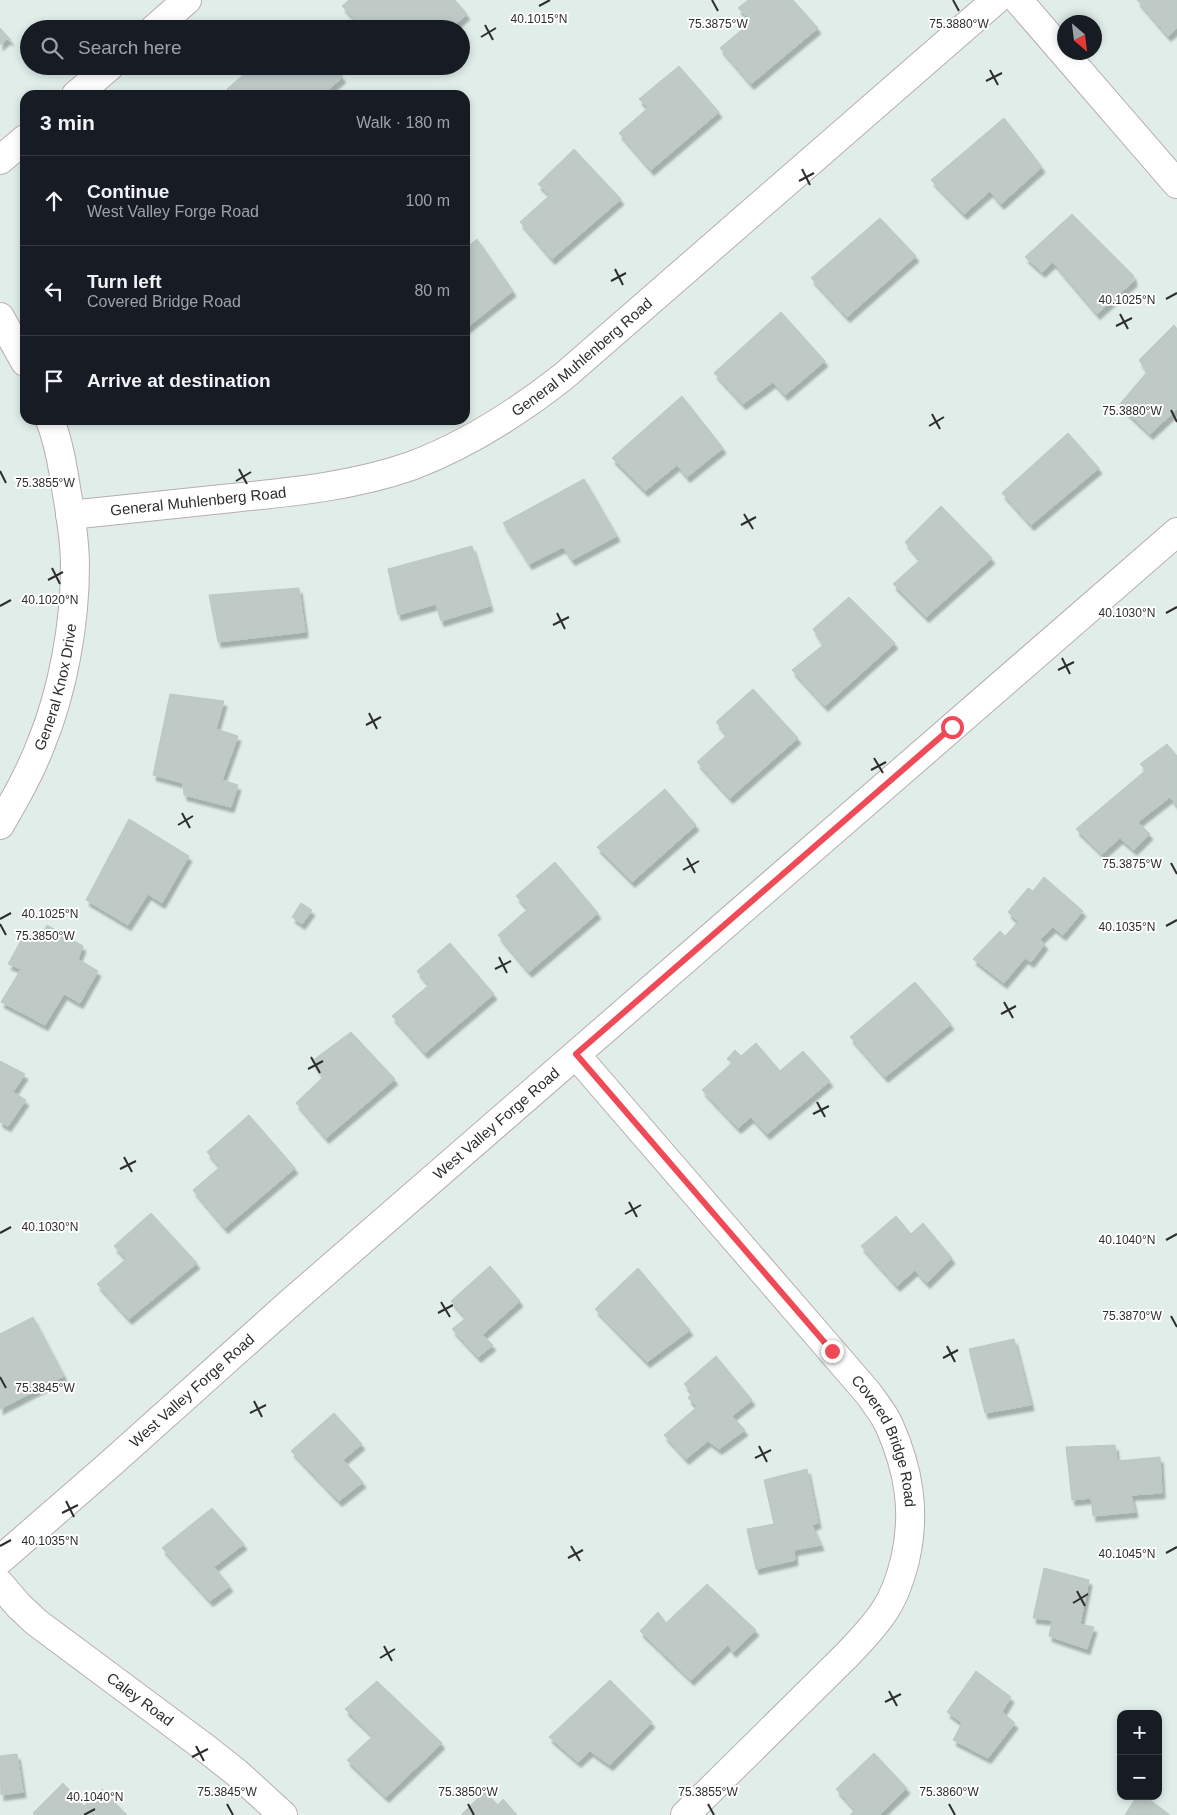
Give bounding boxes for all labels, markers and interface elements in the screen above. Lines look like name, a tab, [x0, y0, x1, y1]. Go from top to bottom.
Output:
text: 40.1015°N	[511, 12, 567, 26]
north arrow	[1057, 15, 1102, 60]
text: 75.3875°W	[688, 17, 748, 31]
text: 75.3880°W	[929, 17, 989, 31]
search box	[20, 20, 470, 75]
icon: search	[38, 34, 66, 62]
text: Search here	[78, 37, 182, 58]
text: 3 min	[40, 111, 95, 134]
text: Walk · 180 m	[356, 114, 450, 131]
text: Continue	[87, 181, 169, 202]
icon: ahead	[40, 187, 68, 215]
text: 100 m	[406, 192, 450, 209]
text: West Valley Forge Road	[87, 203, 259, 220]
text: Turn left	[87, 271, 162, 292]
icon: left	[40, 277, 68, 305]
text: 80 m	[414, 282, 450, 299]
text: Covered Bridge Road	[87, 293, 241, 310]
text: 40.1025°N	[1099, 293, 1155, 307]
street label: General Muhlenberg Road	[508, 294, 655, 420]
icon: arrive	[40, 367, 68, 395]
text: Arrive at destination	[87, 370, 271, 391]
text: 75.3880°W	[1102, 404, 1162, 418]
text: 75.3855°W	[15, 476, 75, 490]
street label: General Muhlenberg Road	[109, 483, 287, 519]
text: 40.1020°N	[22, 593, 78, 607]
text: 40.1030°N	[1099, 606, 1155, 620]
street label: General Knox Drive	[30, 622, 79, 753]
route start	[941, 716, 964, 739]
text: 75.3875°W	[1102, 857, 1162, 871]
text: 40.1025°N	[22, 907, 78, 921]
text: 40.1035°N	[1099, 920, 1155, 934]
text: 75.3850°W	[15, 929, 75, 943]
street label: West Valley Forge Road	[430, 1064, 563, 1183]
text: 40.1030°N	[22, 1220, 78, 1234]
text: 40.1040°N	[1099, 1233, 1155, 1247]
text: 75.3870°W	[1102, 1309, 1162, 1323]
street label: West Valley Forge Road	[126, 1330, 257, 1450]
route end	[821, 1340, 844, 1363]
street label: Covered Bridge Road	[848, 1371, 919, 1508]
text: 75.3845°W	[15, 1381, 75, 1395]
text: 40.1035°N	[22, 1534, 78, 1548]
text: 40.1045°N	[1099, 1547, 1155, 1561]
street label: Caley Road	[104, 1669, 177, 1729]
map controls	[1117, 1710, 1162, 1800]
button: +	[1117, 1710, 1162, 1755]
button: −	[1117, 1755, 1162, 1800]
text: 75.3845°W	[197, 1785, 257, 1799]
text: 75.3850°W	[438, 1785, 498, 1799]
text: 75.3855°W	[678, 1785, 738, 1799]
text: 75.3860°W	[919, 1785, 979, 1799]
text: 40.1040°N	[67, 1790, 123, 1804]

